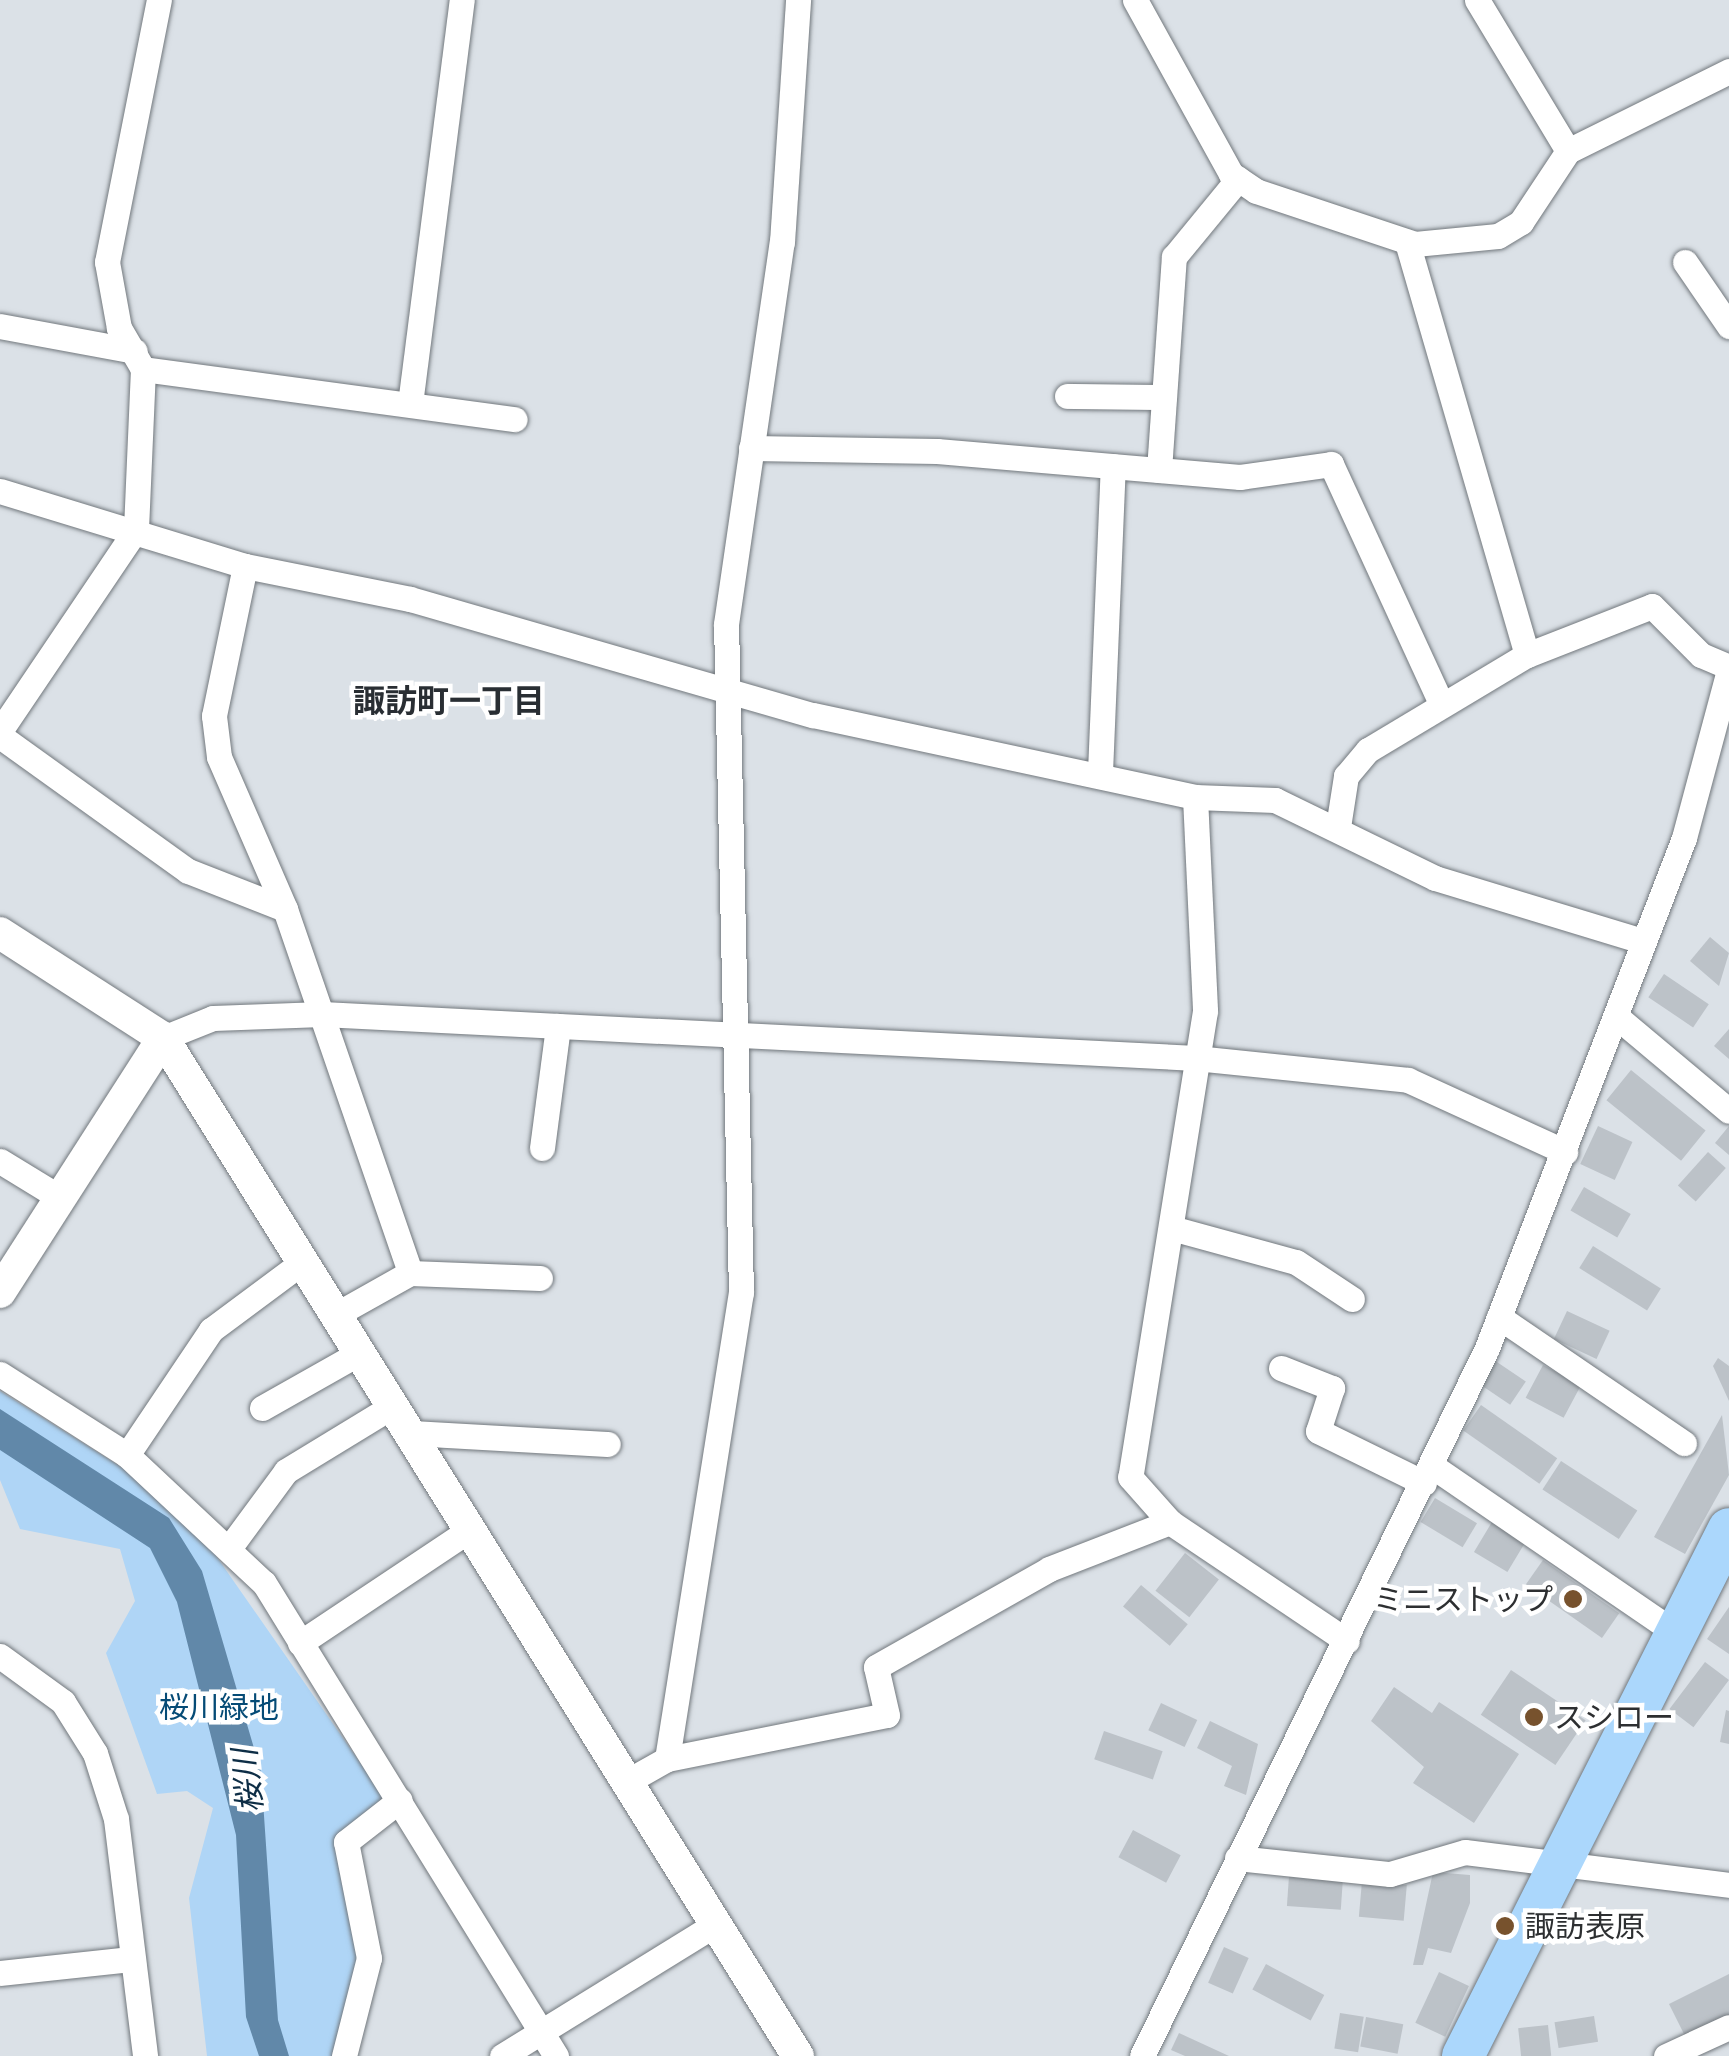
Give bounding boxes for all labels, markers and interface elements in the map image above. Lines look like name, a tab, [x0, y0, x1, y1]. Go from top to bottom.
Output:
district label: 諏訪町一丁目	[353, 681, 545, 719]
place label: ミニストップ	[1373, 1581, 1553, 1617]
marker: ミニストップ	[1562, 1588, 1584, 1610]
park label: 桜川緑地	[159, 1689, 279, 1725]
place label: スシロー	[1554, 1699, 1674, 1735]
marker: スシロー	[1523, 1706, 1545, 1728]
water label: 桜川	[225, 1747, 269, 1815]
place label: 諏訪表原	[1525, 1908, 1645, 1944]
marker: 諏訪表原	[1494, 1915, 1516, 1937]

